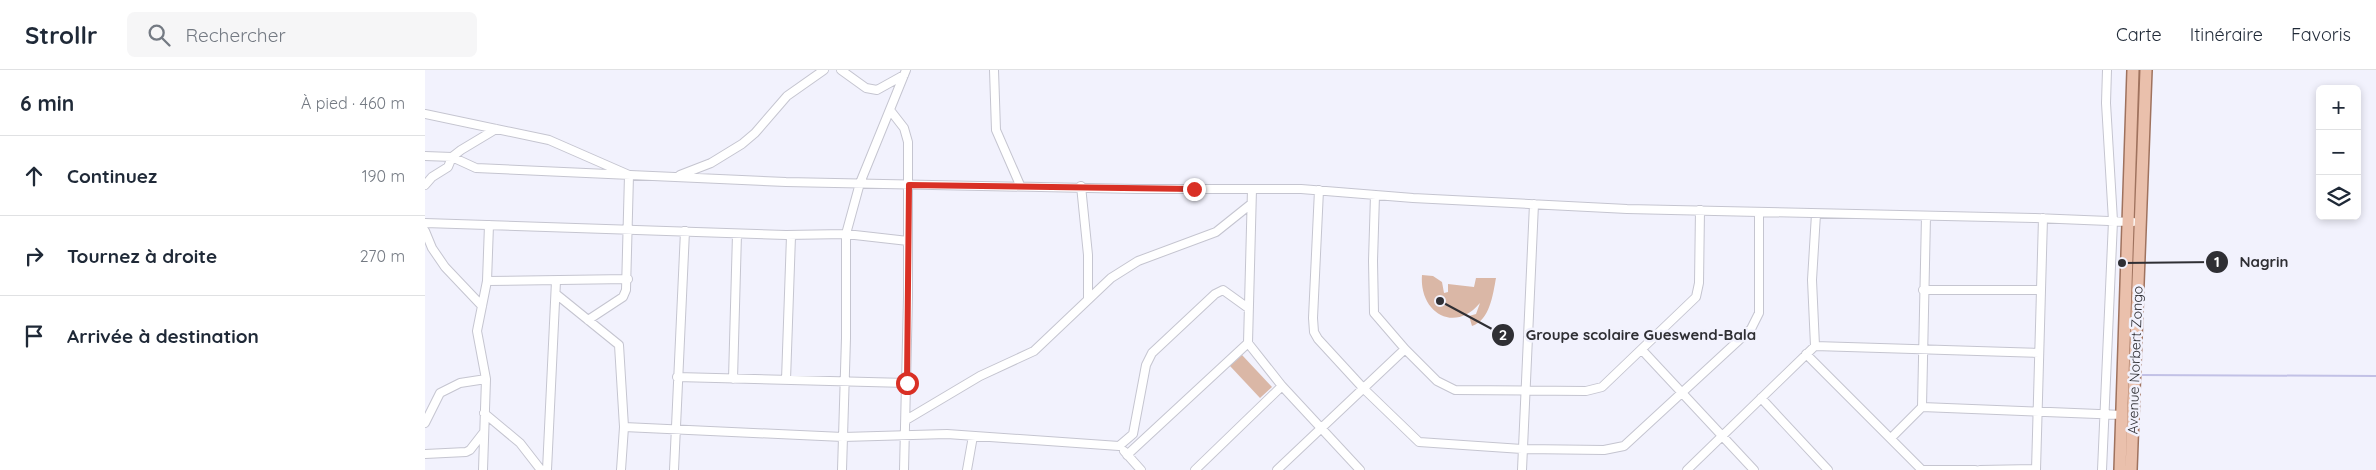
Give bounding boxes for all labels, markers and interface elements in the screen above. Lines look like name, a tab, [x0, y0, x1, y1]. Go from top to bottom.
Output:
search box	[127, 12, 477, 57]
text: Strollr	[25, 20, 97, 50]
icon: search	[145, 21, 173, 49]
text: Rechercher	[185, 23, 286, 47]
text: Carte	[2116, 23, 2162, 46]
text: Itinéraire	[2190, 23, 2263, 46]
text: Favoris	[2291, 23, 2351, 46]
map controls	[2316, 85, 2361, 220]
button: +	[2316, 85, 2361, 130]
text: 6 min	[20, 90, 74, 116]
text: À pied · 460 m	[301, 93, 405, 113]
button: −	[2316, 130, 2361, 175]
icon: ahead	[20, 162, 48, 190]
text: Continuez	[67, 164, 157, 188]
text: 190 m	[362, 166, 405, 186]
button: layers	[2316, 175, 2361, 220]
route end	[1183, 178, 1206, 201]
icon: right	[20, 242, 48, 270]
text: Tournez à droite	[67, 244, 217, 268]
text: 270 m	[360, 246, 405, 266]
callout: Nagrin	[2204, 247, 2298, 277]
text: 1	[2214, 252, 2220, 271]
text: Nagrin	[2239, 252, 2289, 271]
street label: Avenue Norbert Zongo	[2123, 285, 2147, 435]
callout: Groupe scolaire Gueswend-Bala	[1490, 320, 1766, 350]
icon: arrive	[20, 322, 48, 350]
text: Arrivée à destination	[67, 324, 259, 348]
text: 2	[1499, 325, 1507, 344]
text: Groupe scolaire Gueswend-Bala	[1526, 325, 1756, 344]
route start	[896, 372, 919, 395]

